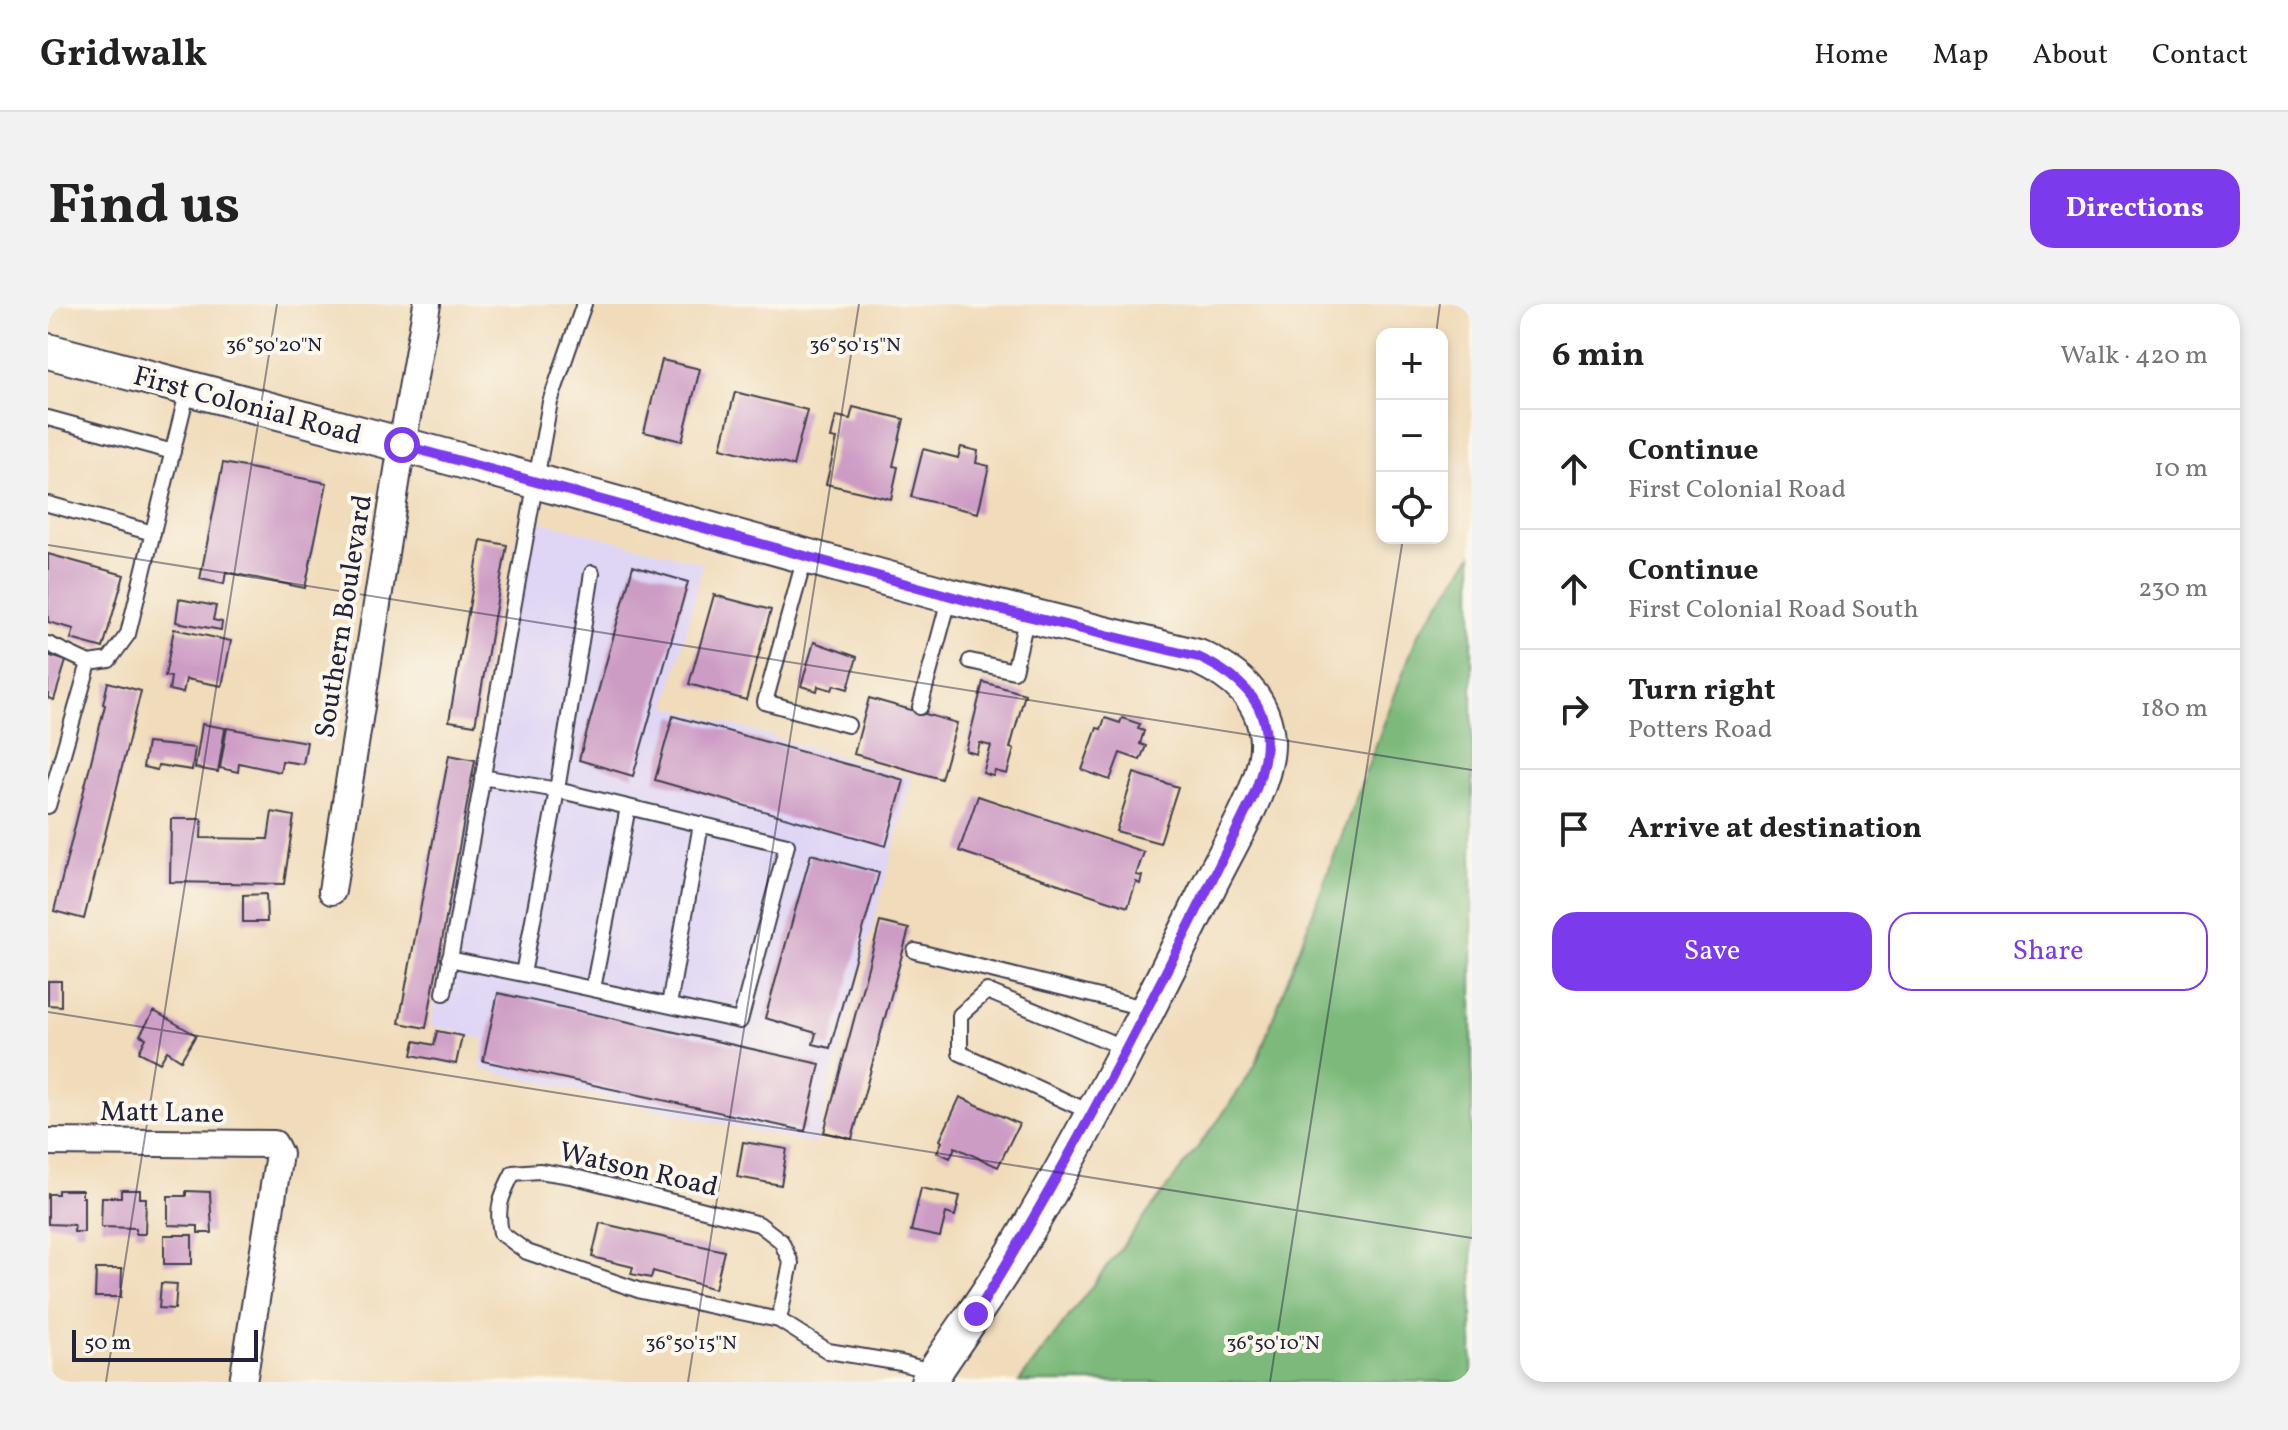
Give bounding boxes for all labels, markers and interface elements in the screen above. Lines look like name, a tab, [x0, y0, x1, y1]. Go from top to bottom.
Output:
text: Gridwalk	[40, 29, 207, 82]
text: Home	[1814, 36, 1888, 75]
text: Map	[1932, 36, 1988, 75]
text: About	[2032, 36, 2108, 75]
text: Contact	[2152, 36, 2248, 75]
text: Find us	[48, 169, 240, 247]
button: Directions	[2030, 169, 2240, 248]
map controls	[1376, 328, 1448, 544]
button: +	[1376, 328, 1448, 400]
text: 36°50'20"N	[226, 332, 322, 360]
text: 36°50'15"N	[809, 332, 901, 360]
text: 6 min	[1552, 333, 1645, 380]
text: Walk · 420 m	[2060, 338, 2208, 374]
street label: First Colonial Road	[129, 357, 366, 456]
button: −	[1376, 400, 1448, 472]
route start	[384, 427, 420, 463]
text: Continue	[1628, 430, 1759, 472]
icon: ahead	[1552, 447, 1596, 491]
text: 10 m	[2154, 451, 2208, 487]
button: locate	[1376, 472, 1448, 544]
text: First Colonial Road	[1628, 472, 1846, 508]
street label: Southern Boulevard	[306, 492, 383, 741]
text: Continue	[1628, 550, 1759, 592]
icon: ahead	[1552, 567, 1596, 611]
text: 230 m	[2138, 571, 2208, 607]
text: First Colonial Road South	[1628, 592, 1919, 628]
text: Turn right	[1628, 670, 1776, 712]
icon: right	[1552, 687, 1596, 731]
text: 180 m	[2141, 691, 2208, 727]
text: Potters Road	[1628, 712, 1772, 748]
icon: arrive	[1552, 807, 1596, 851]
text: Arrive at destination	[1628, 808, 1922, 850]
button: Save	[1552, 912, 1872, 991]
button: Share	[1888, 912, 2208, 991]
street label: Matt Lane	[100, 1093, 224, 1134]
street label: Watson Road	[555, 1133, 722, 1208]
route end	[958, 1296, 994, 1332]
scale bar	[72, 1326, 258, 1362]
text: 50 m	[84, 1328, 131, 1359]
text: 36°50'15"N	[645, 1330, 737, 1358]
text: 36°50'10"N	[1226, 1330, 1320, 1358]

